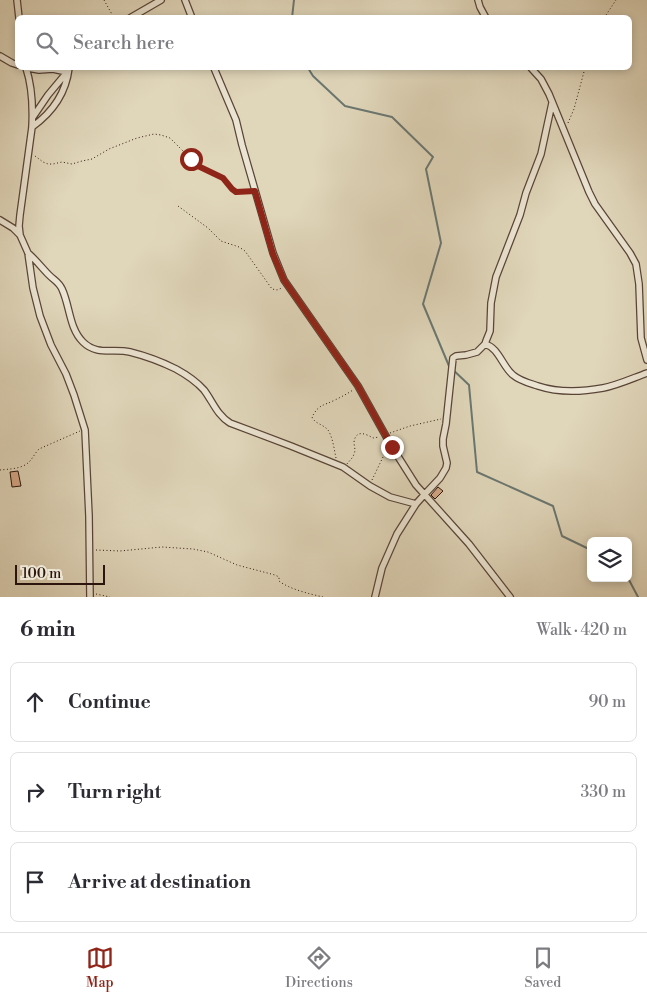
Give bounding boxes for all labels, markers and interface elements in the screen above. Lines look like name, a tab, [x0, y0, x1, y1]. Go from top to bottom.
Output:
search box	[15, 15, 632, 70]
icon: search	[33, 29, 61, 57]
text: Search here	[73, 31, 174, 55]
route start	[180, 148, 203, 171]
route end	[381, 436, 404, 459]
map controls	[587, 537, 632, 582]
button: layers	[587, 537, 632, 582]
scale bar	[15, 562, 105, 585]
text: 100 m	[22, 565, 61, 583]
text: 6 min	[20, 617, 75, 643]
text: Walk · 420 m	[537, 620, 627, 640]
icon: ahead	[21, 688, 49, 716]
text: Continue	[68, 690, 151, 714]
text: 90 m	[588, 692, 626, 712]
icon: right	[21, 778, 49, 806]
text: Turn right	[68, 780, 161, 804]
text: 330 m	[580, 782, 626, 802]
icon: arrive	[21, 868, 49, 896]
text: Arrive at destination	[68, 870, 251, 894]
tab: Map	[86, 944, 114, 992]
tab: Directions	[285, 944, 353, 992]
tab: Saved	[524, 944, 561, 992]

